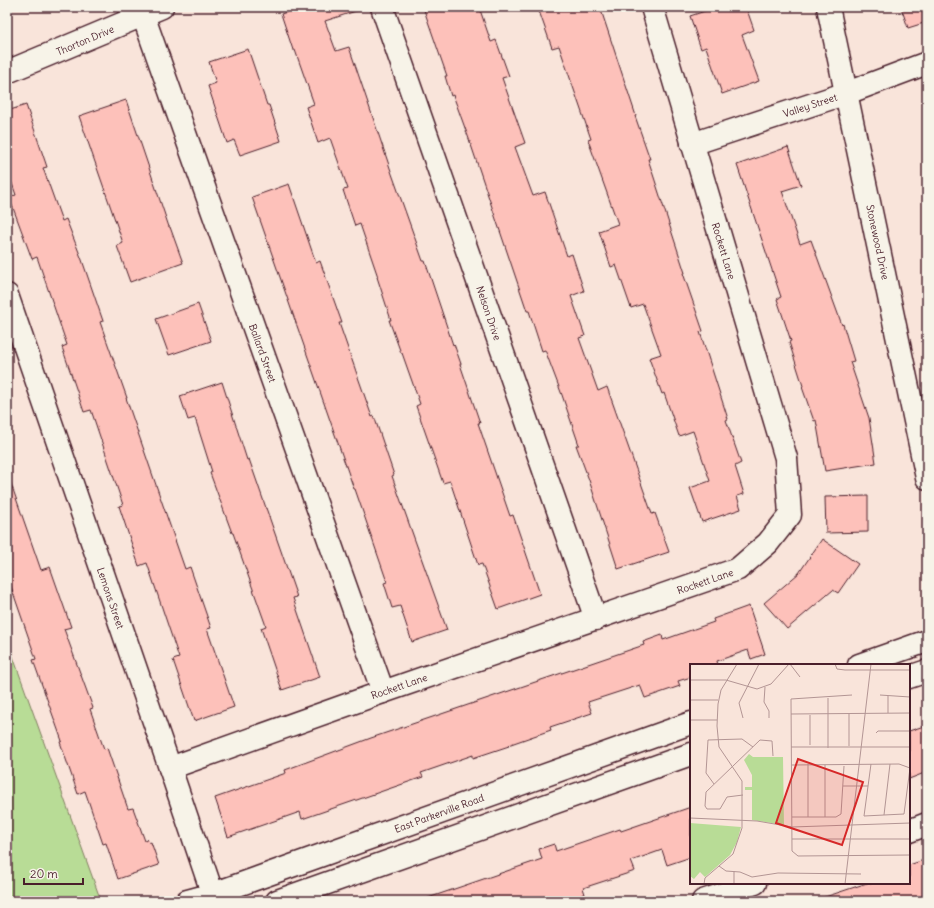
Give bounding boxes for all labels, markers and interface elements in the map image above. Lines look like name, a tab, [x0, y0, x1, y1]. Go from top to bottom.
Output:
street label: Thorton Drive	[54, 22, 116, 58]
street label: Valley Street	[781, 90, 839, 120]
street label: Stonewood Drive	[863, 203, 892, 281]
street label: Rockett Lane	[709, 221, 738, 281]
street label: Nelson Drive	[473, 284, 504, 342]
street label: Ballard Street	[246, 322, 279, 385]
street label: Lemons Street	[94, 566, 127, 631]
street label: Rockett Lane	[675, 566, 735, 597]
inset map	[690, 664, 910, 884]
street label: Rockett Lane	[369, 671, 429, 702]
street label: East Parkerville Road	[393, 791, 486, 836]
scale bar	[24, 860, 83, 886]
text: 20 m	[30, 866, 58, 881]

